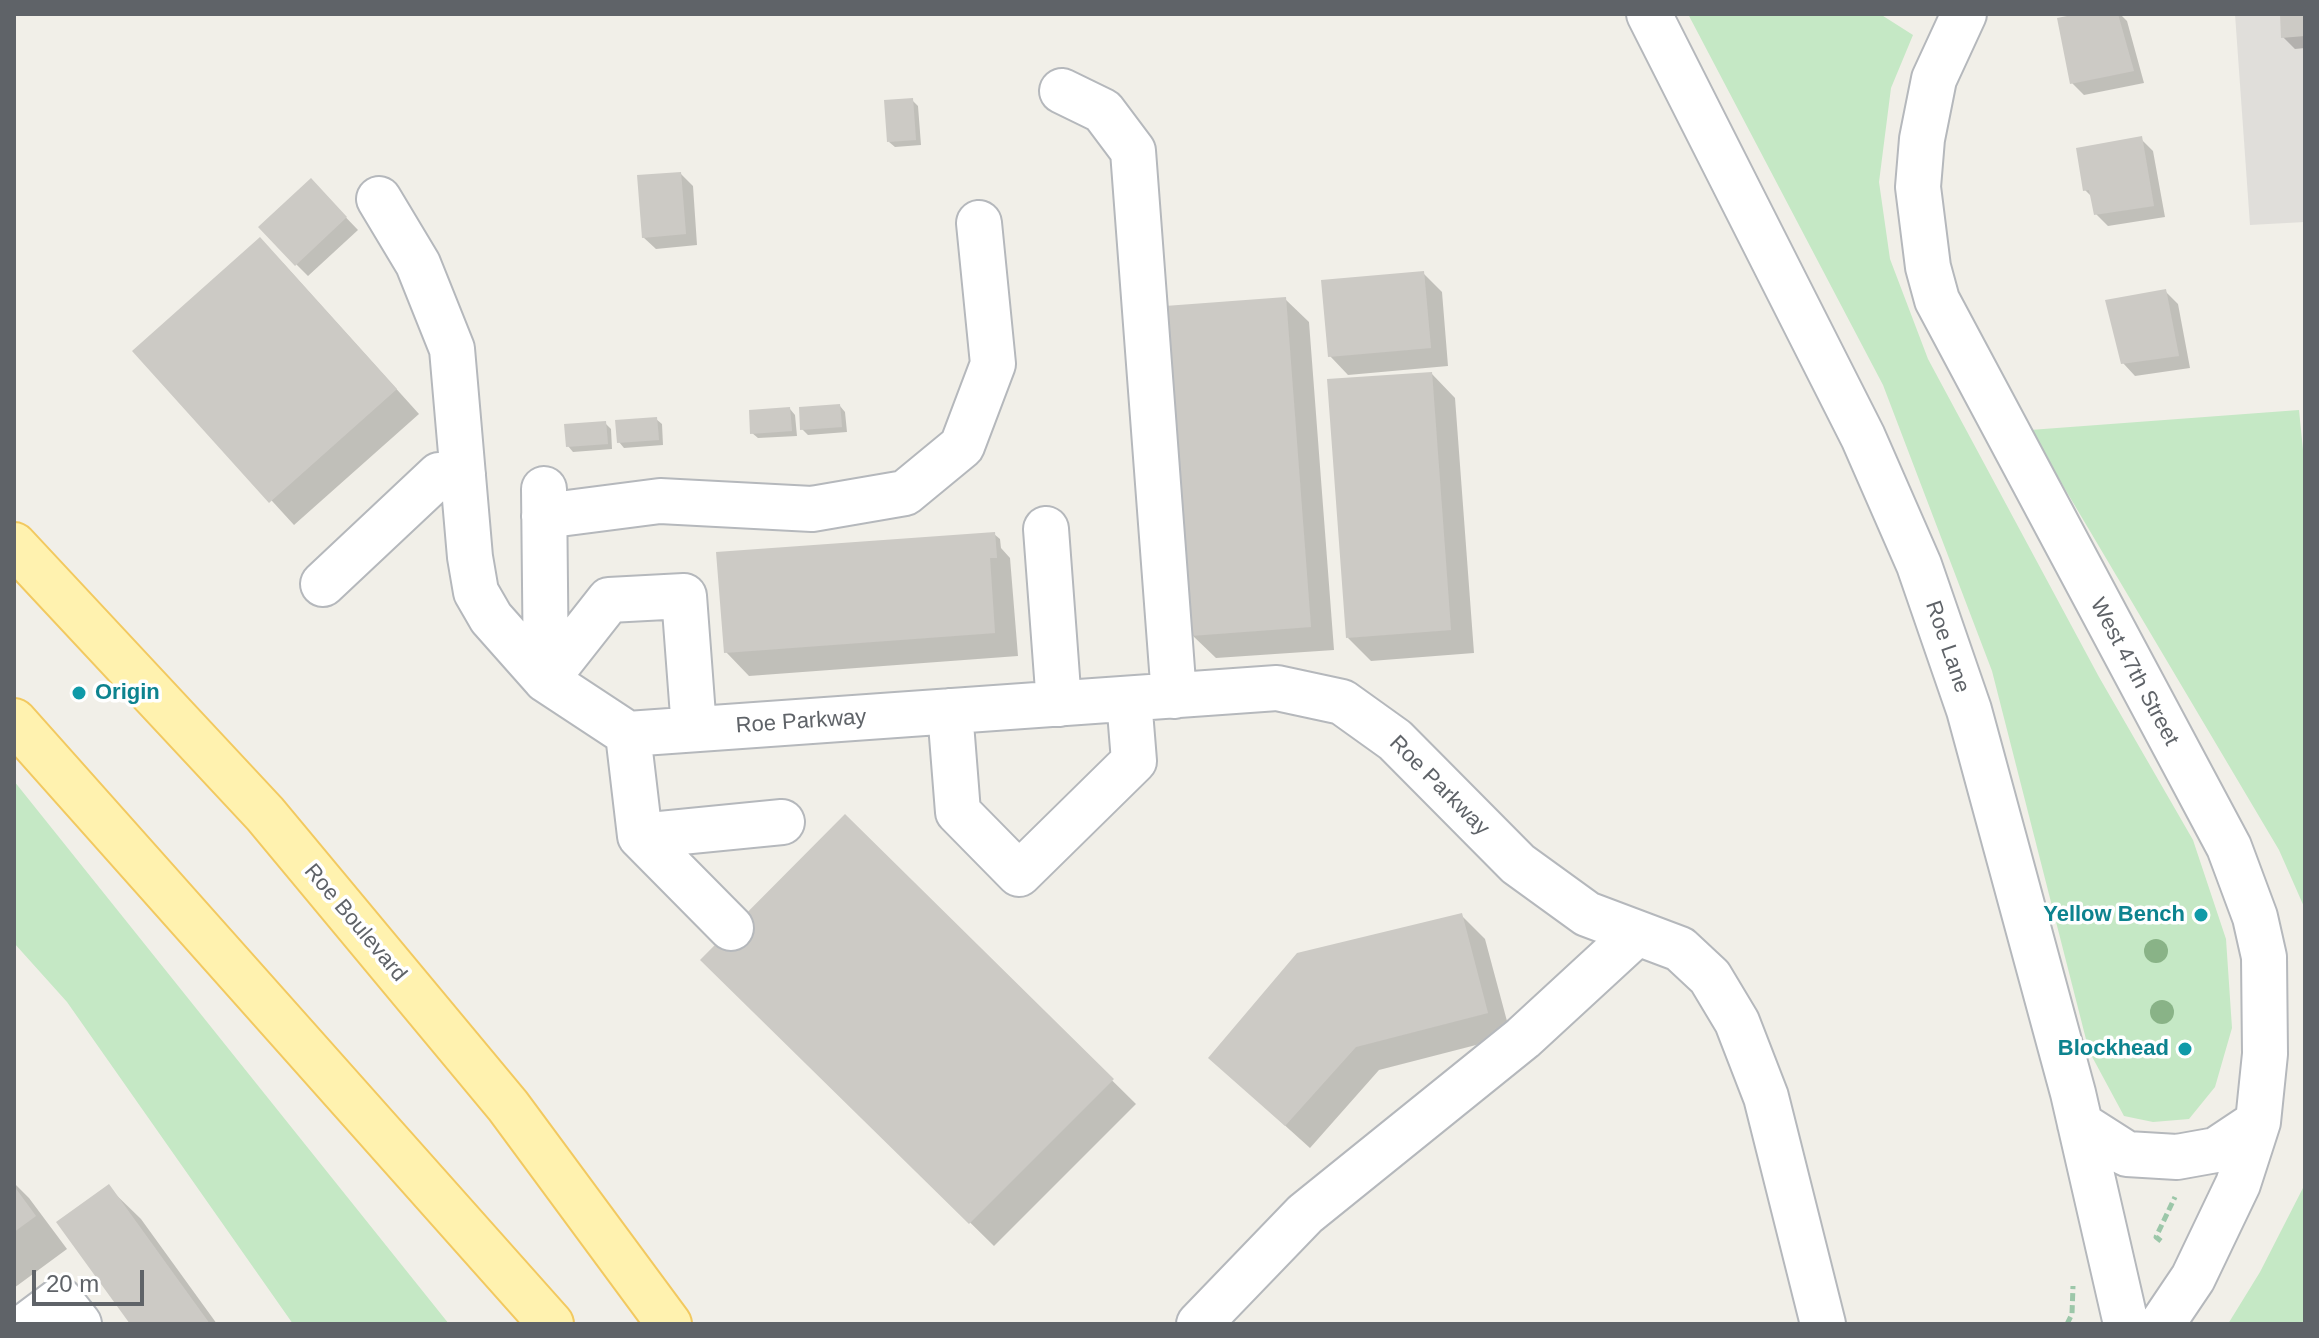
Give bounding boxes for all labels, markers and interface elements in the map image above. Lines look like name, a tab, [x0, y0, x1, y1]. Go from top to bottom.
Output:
street label: West 47th Street	[2084, 594, 2184, 750]
street label: Roe Lane	[1919, 598, 1975, 696]
place label: Origin	[95, 680, 160, 706]
marker: Origin	[70, 684, 88, 702]
street label: Roe Parkway	[735, 704, 867, 740]
street label: Roe Parkway	[1383, 730, 1495, 842]
street label: Roe Boulevard	[298, 859, 412, 987]
place label: Yellow Bench	[2043, 902, 2185, 928]
marker: Yellow Bench	[2192, 906, 2210, 924]
place label: Blockhead	[2058, 1036, 2169, 1062]
marker: Blockhead	[2176, 1040, 2194, 1058]
scale bar	[36, 1254, 148, 1304]
text: 20 m	[46, 1270, 99, 1297]

